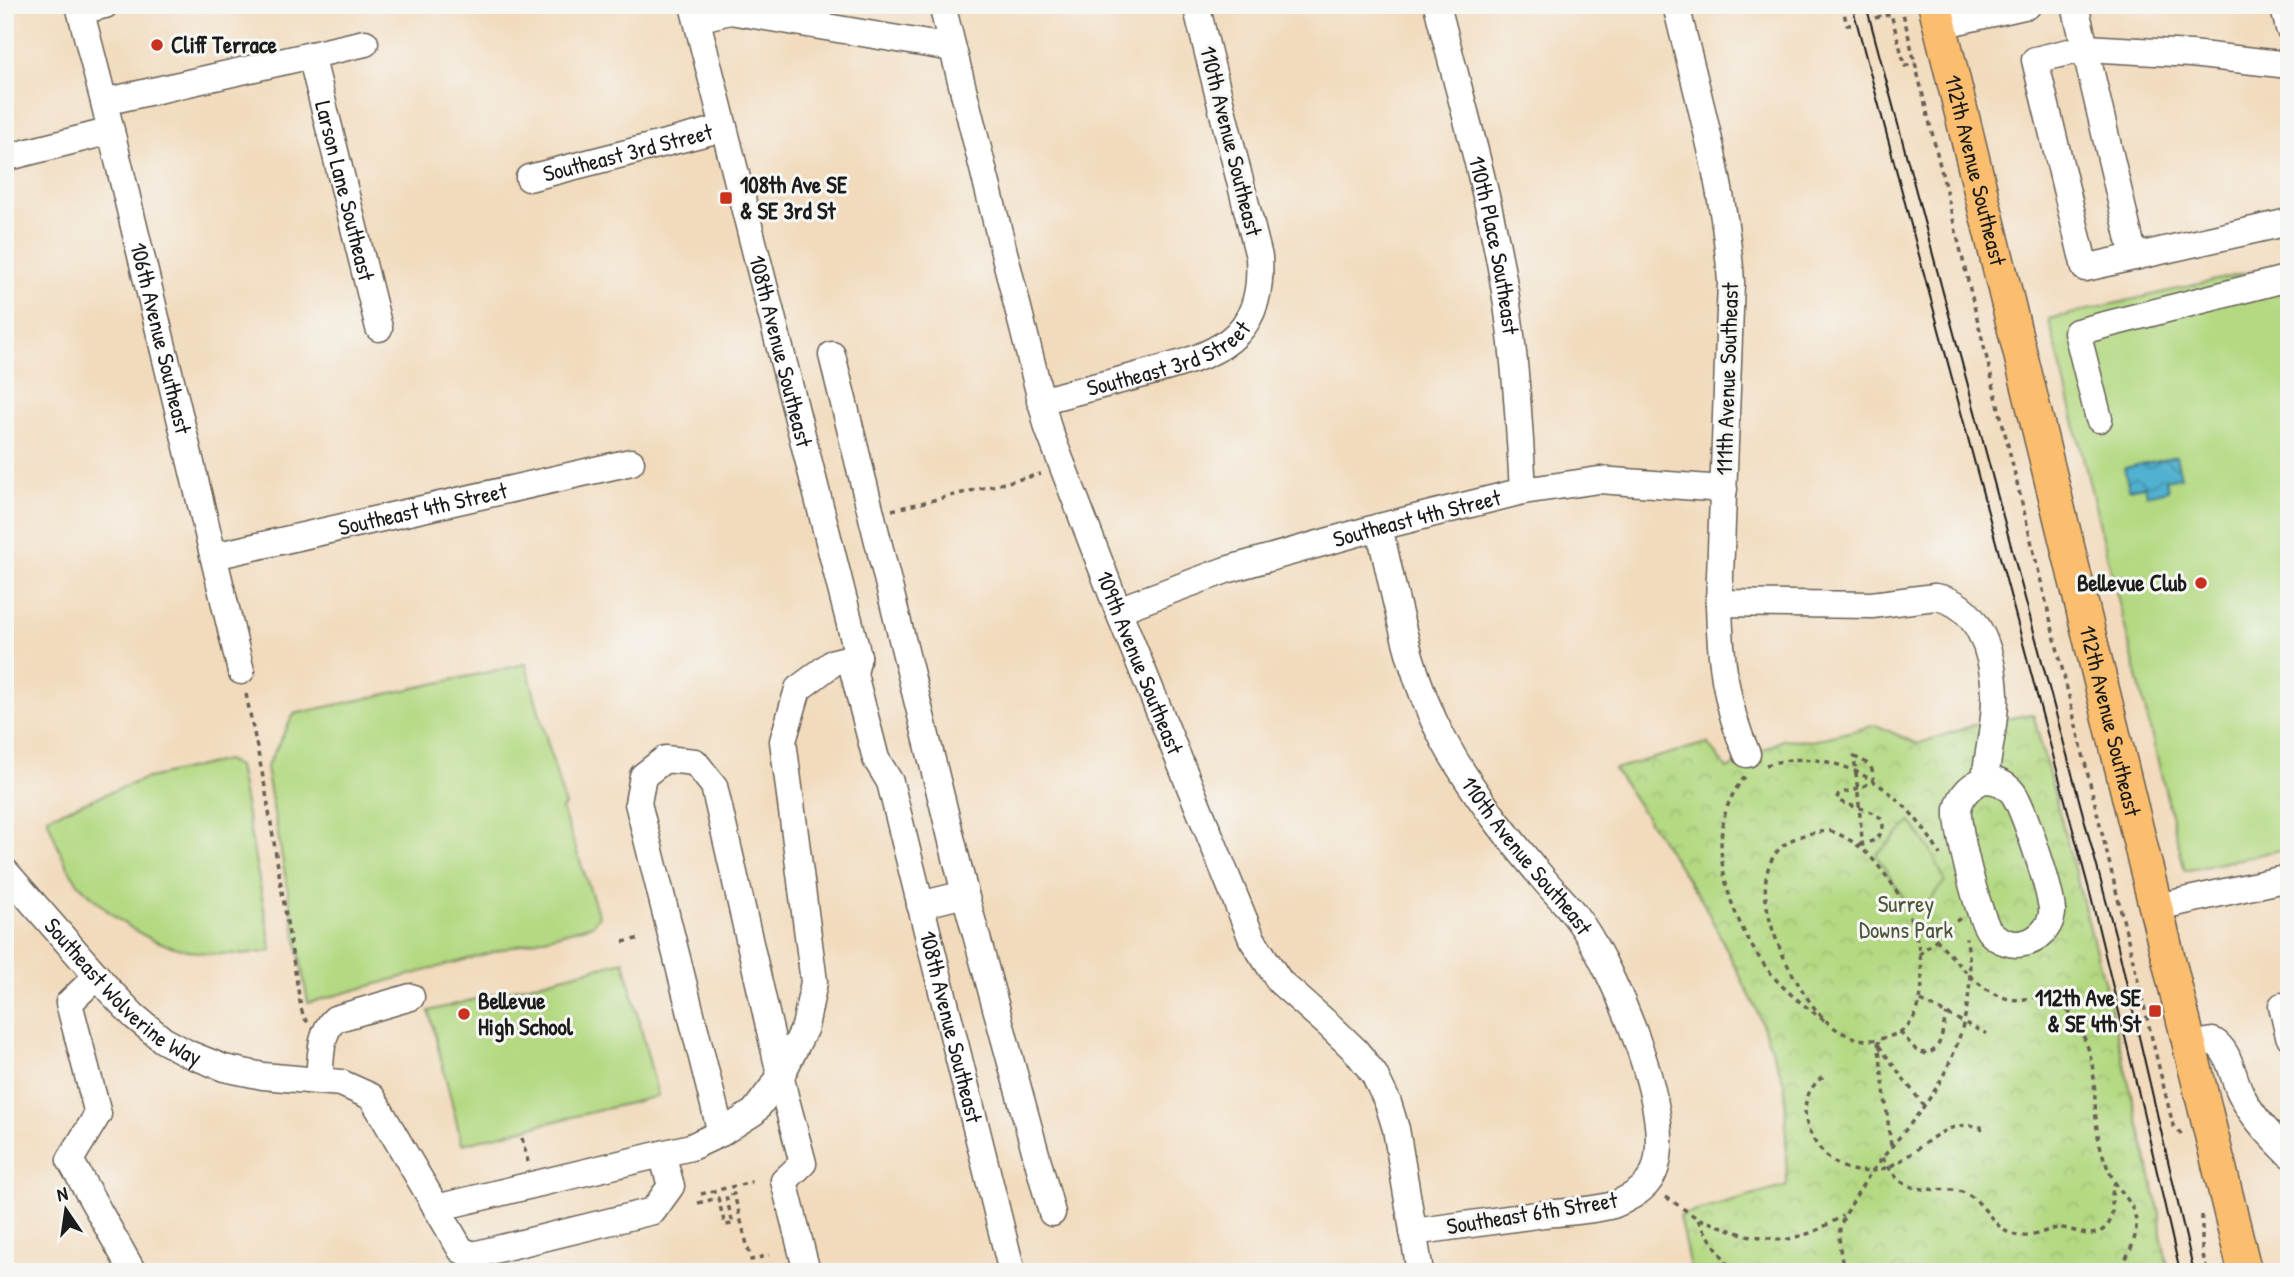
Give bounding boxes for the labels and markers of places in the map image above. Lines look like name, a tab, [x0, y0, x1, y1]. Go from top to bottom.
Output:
place label: Cliff Terrace	[171, 29, 278, 60]
marker: Cliff Terrace	[149, 37, 165, 53]
place label: 108th Ave SE & SE 3rd St	[740, 169, 848, 226]
marker: 108th Ave SE & SE 3rd St	[718, 190, 734, 206]
place label: Bellevue Club	[2077, 567, 2187, 598]
marker: Bellevue Club	[2193, 575, 2209, 591]
place label: 112th Ave SE & SE 4th St	[2035, 982, 2142, 1039]
place label: Bellevue High School	[478, 985, 574, 1043]
marker: 112th Ave SE & SE 4th St	[2147, 1003, 2163, 1019]
marker: Bellevue High School	[456, 1006, 472, 1022]

